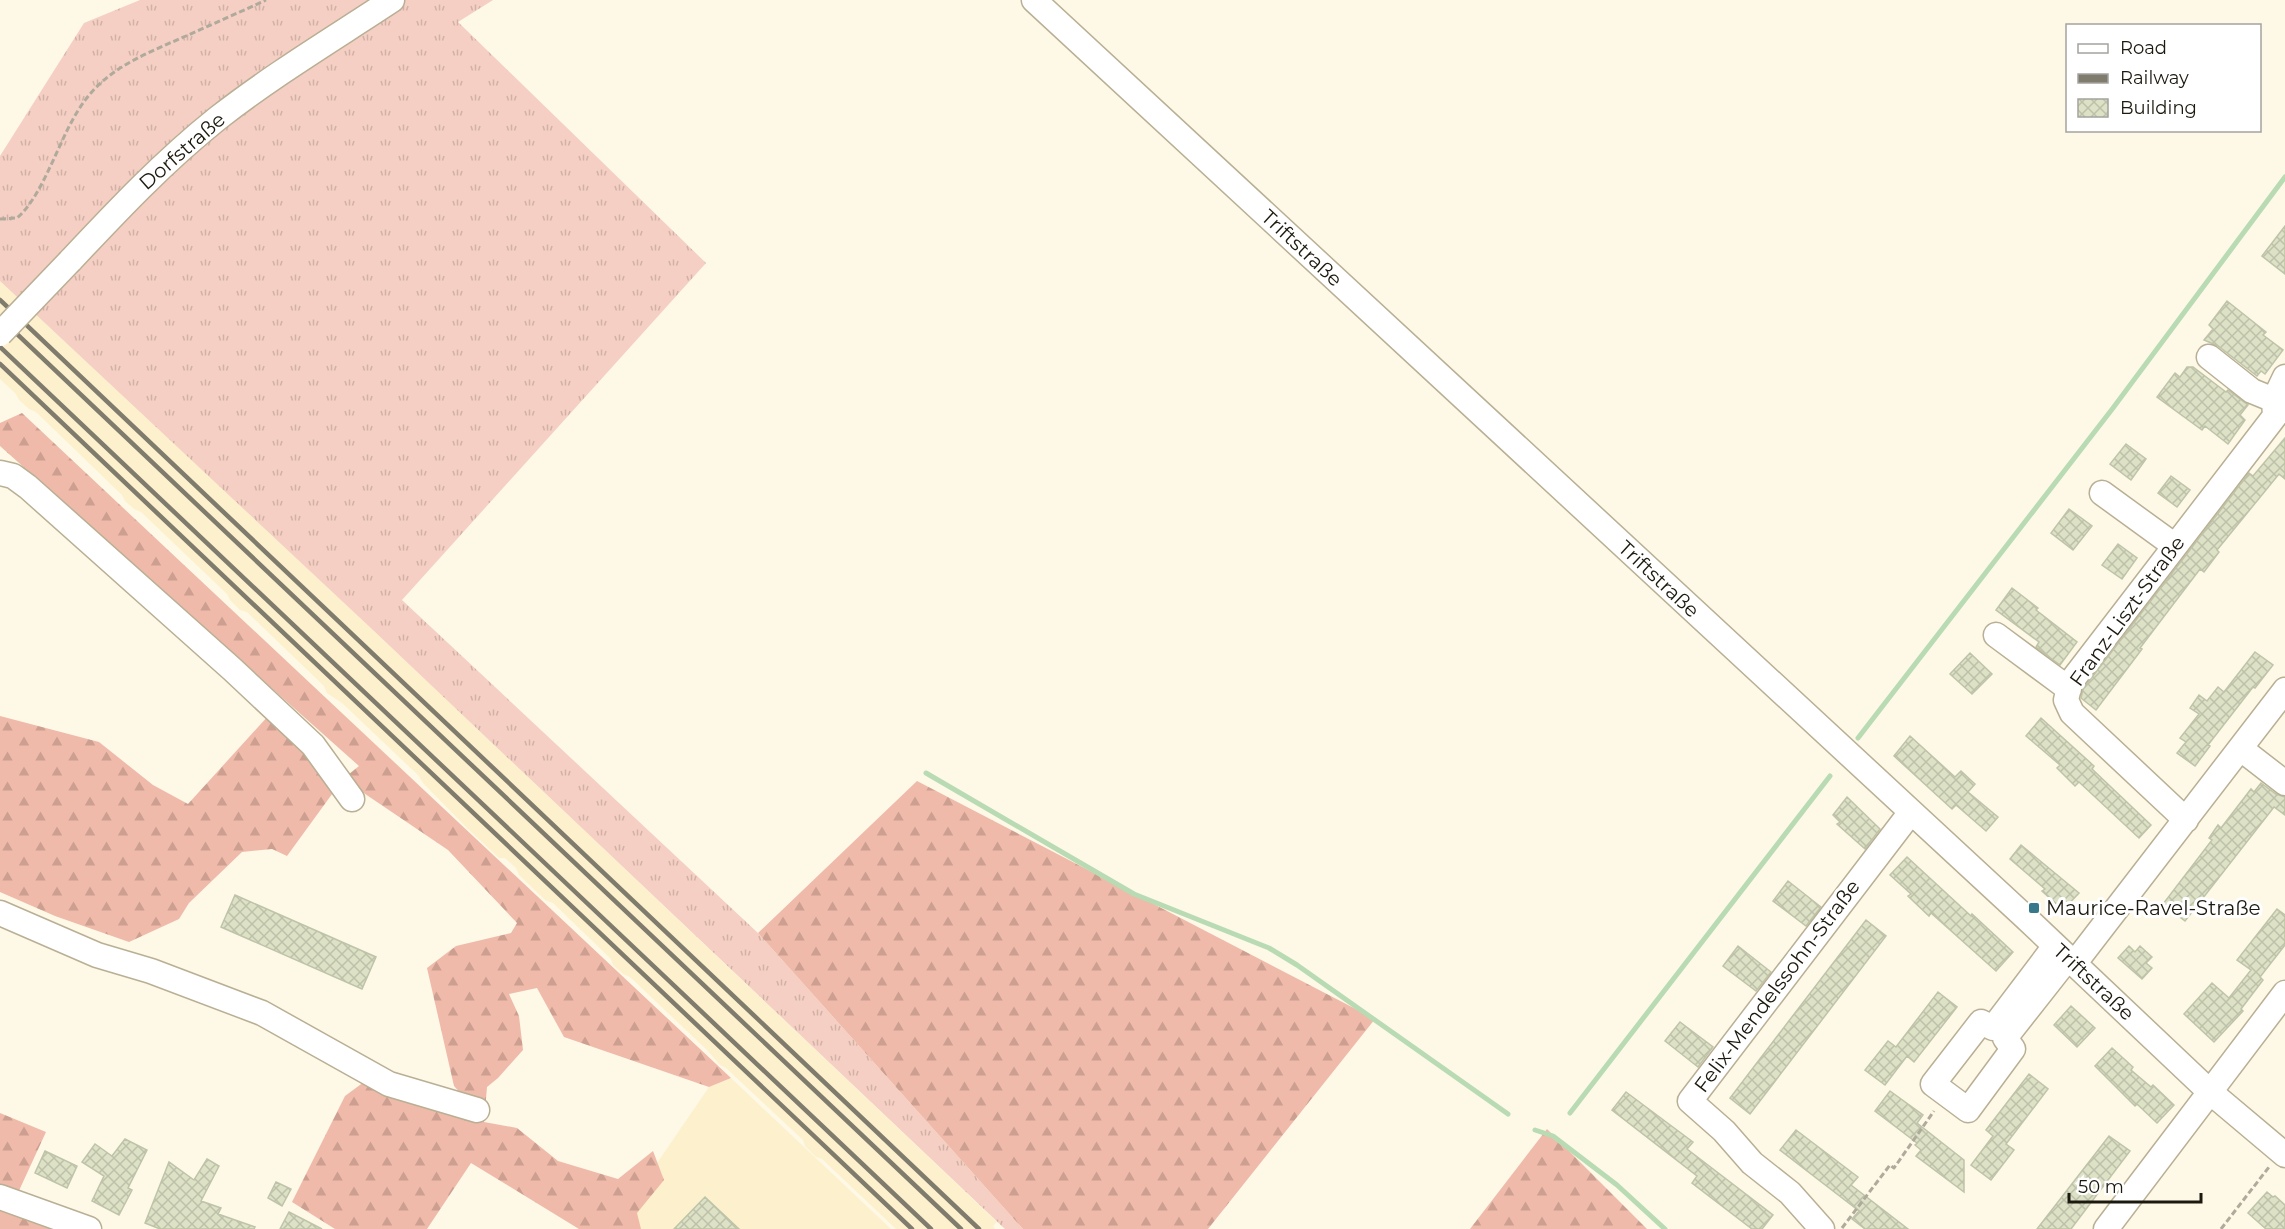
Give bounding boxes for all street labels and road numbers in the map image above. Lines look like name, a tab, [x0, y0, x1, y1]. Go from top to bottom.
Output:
street label: Dorfstraße	[134, 107, 230, 195]
street label: Triftstraße	[1257, 205, 1347, 291]
street label: Franz-Liszt-Straße	[2064, 531, 2190, 691]
street label: Triftstraße	[1614, 536, 1704, 622]
street label: Felix-Mendelssohn-Straße	[1689, 875, 1865, 1097]
street label: Triftstraße	[2049, 939, 2139, 1025]

